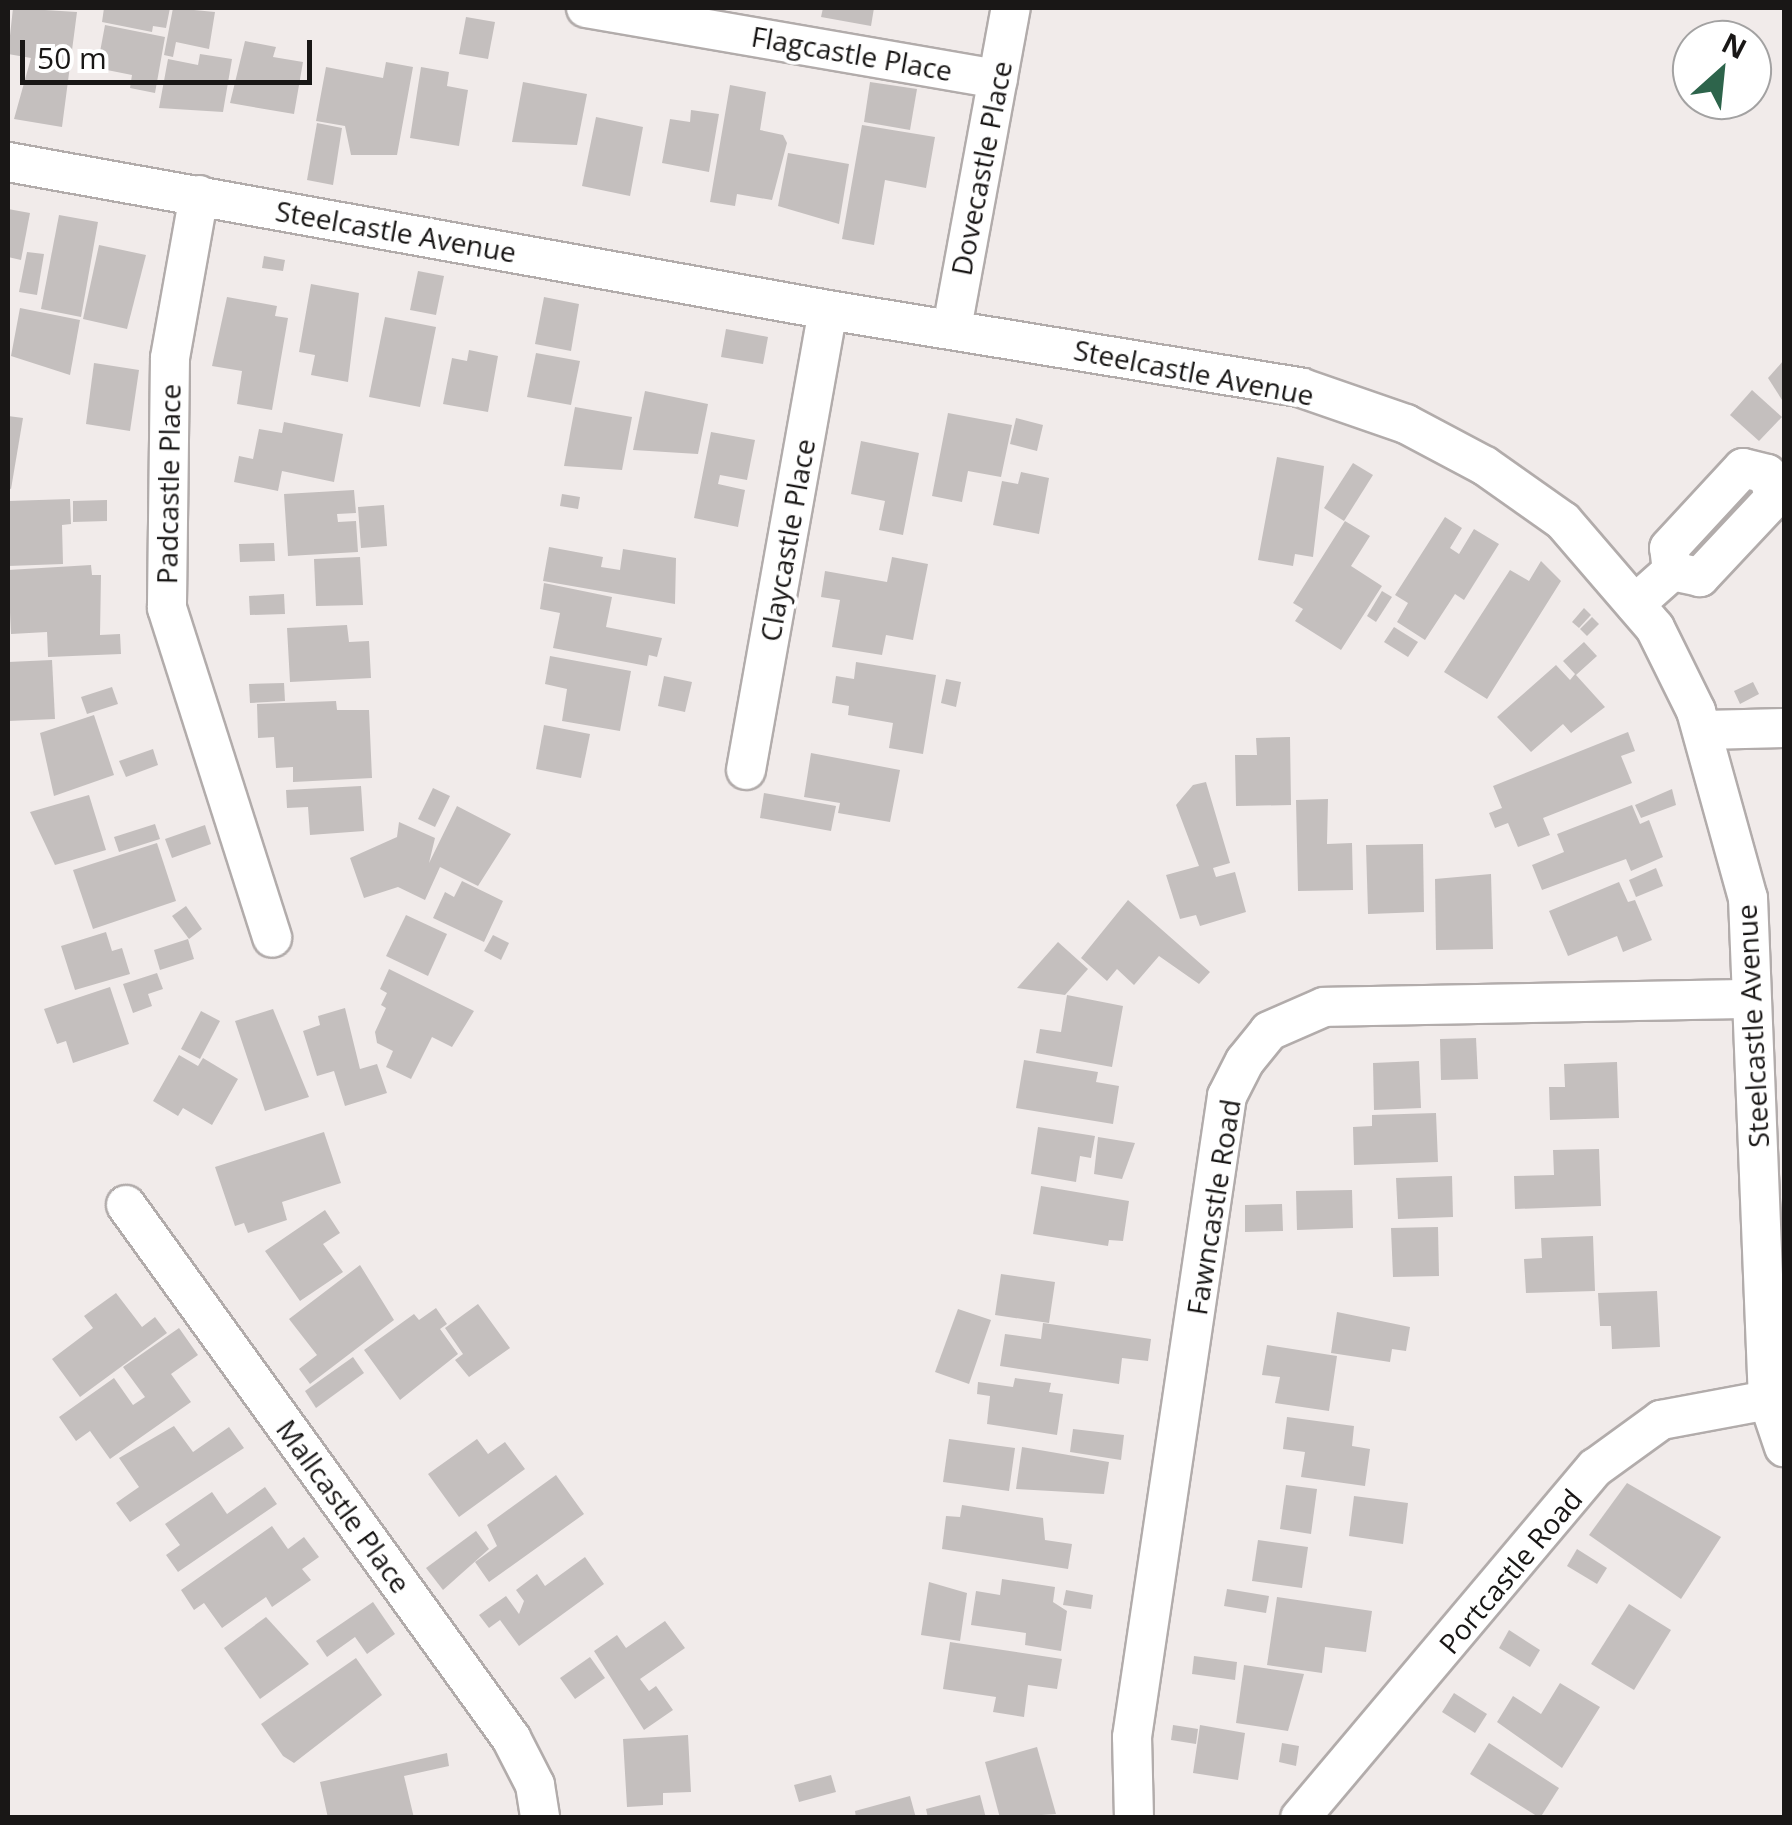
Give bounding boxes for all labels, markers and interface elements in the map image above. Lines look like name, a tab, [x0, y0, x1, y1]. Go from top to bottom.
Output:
street label: Flagcastle Place	[749, 19, 955, 87]
scale bar	[25, 20, 318, 82]
north arrow	[1672, 20, 1772, 120]
text: N	[1716, 23, 1753, 67]
text: 50 m	[37, 37, 107, 78]
street label: Dovecastle Place	[944, 58, 1018, 278]
street label: Steelcastle Avenue	[273, 193, 519, 269]
street label: Steelcastle Avenue	[1071, 332, 1317, 412]
street label: Padcastle Place	[149, 383, 187, 585]
street label: Claycastle Place	[753, 436, 821, 644]
street label: Steelcastle Avenue	[1729, 903, 1775, 1149]
street label: Fawncastle Road	[1179, 1097, 1247, 1317]
street label: Mallcastle Place	[270, 1413, 418, 1599]
street label: Portcastle Road	[1431, 1482, 1589, 1660]

